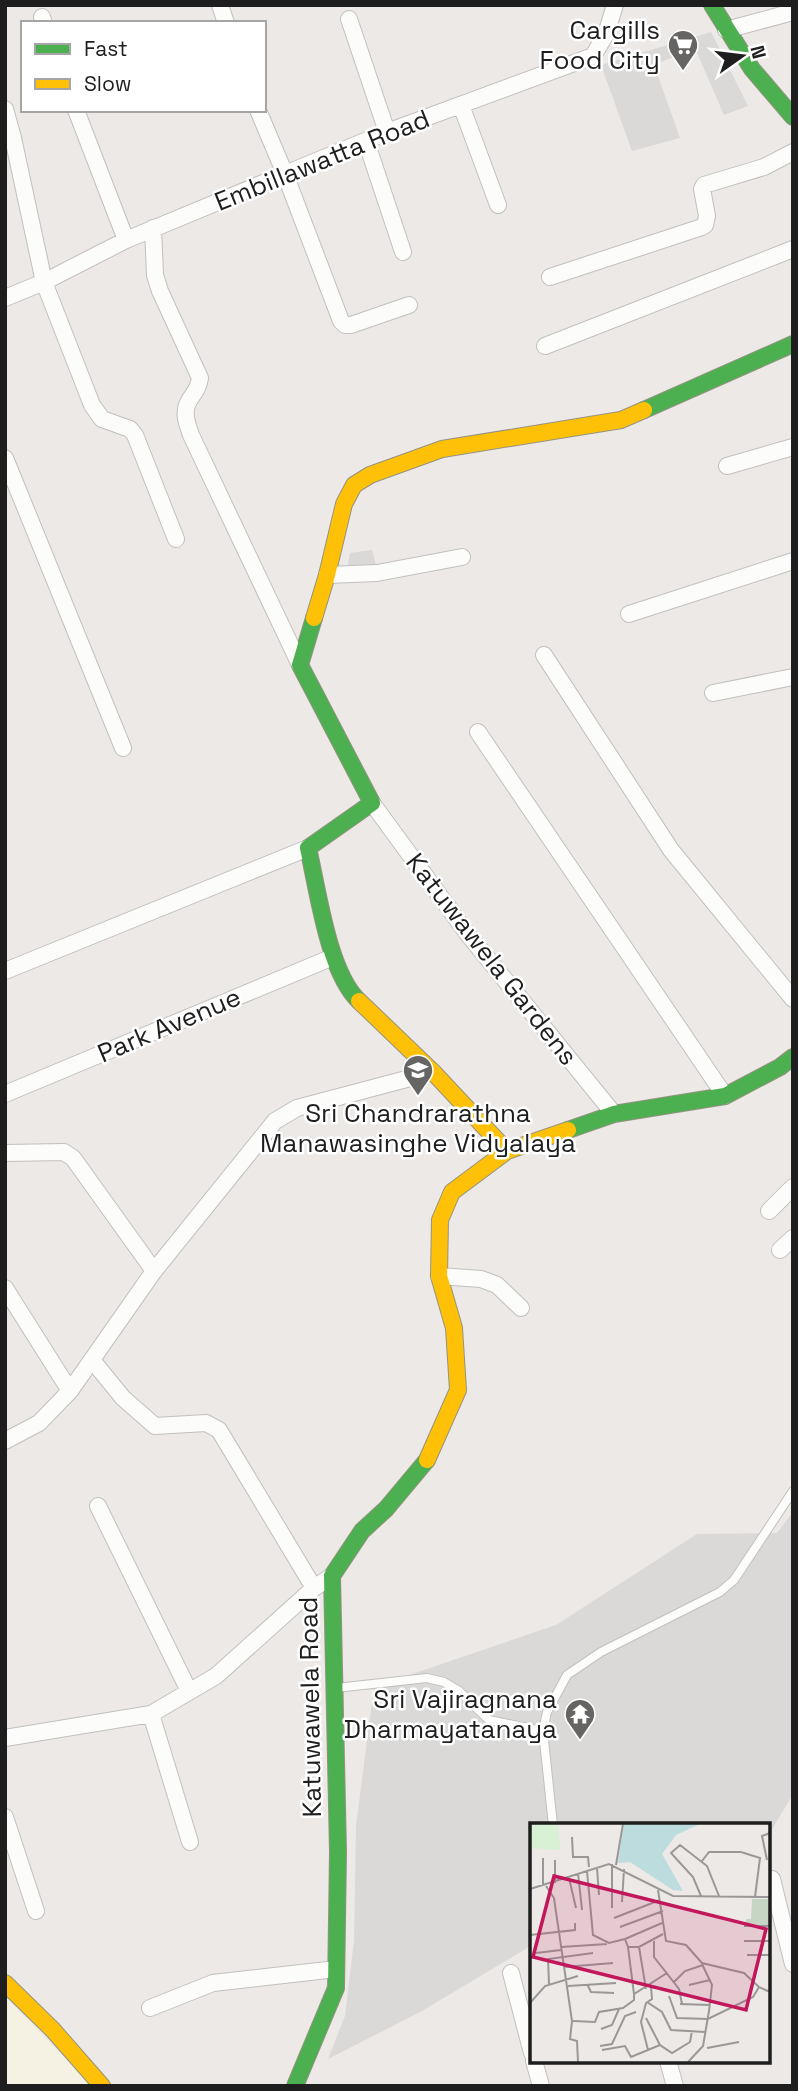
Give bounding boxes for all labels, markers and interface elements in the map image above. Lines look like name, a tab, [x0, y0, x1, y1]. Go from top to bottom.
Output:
place label: Cargills Food City	[540, 13, 660, 77]
legend	[21, 21, 266, 112]
north arrow	[707, 21, 777, 91]
supermarket icon: Cargills Food City	[666, 28, 700, 72]
text: Fast	[84, 35, 128, 62]
text: N	[744, 43, 772, 61]
text: Slow	[84, 70, 132, 97]
street label: Embillawatta Road	[210, 101, 434, 219]
street label: Katuwawela Gardens	[398, 846, 586, 1072]
street label: Park Avenue	[92, 980, 246, 1070]
school or university icon: Sri Chandrarathna Manawasinghe Vidyalaya	[401, 1053, 435, 1097]
place label: Sri Chandrarathna Manawasinghe Vidyalaya	[260, 1096, 576, 1160]
street label: Katuwawela Road	[291, 1596, 329, 1818]
place label: Sri Vajiragnana Dharmayatanaya	[344, 1682, 557, 1746]
temple icon: Sri Vajiragnana Dharmayatanaya	[563, 1697, 597, 1741]
inset map	[530, 1823, 770, 2063]

